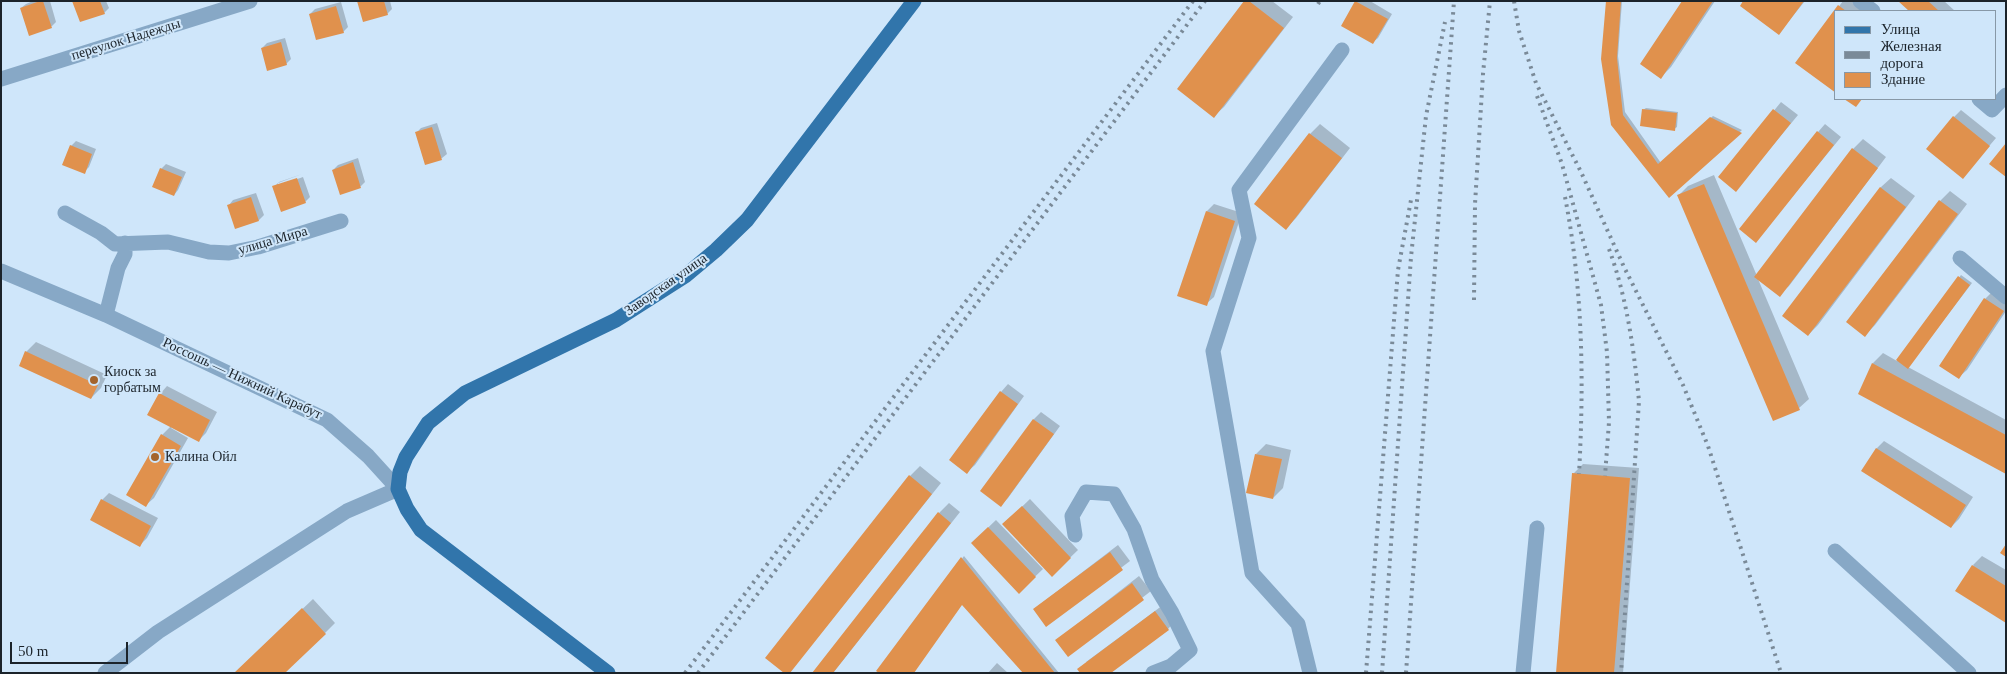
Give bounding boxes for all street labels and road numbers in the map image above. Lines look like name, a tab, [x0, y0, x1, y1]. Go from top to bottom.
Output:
street label: переулок Надежды	[69, 15, 183, 65]
street label: улица Мира	[236, 223, 310, 259]
street label: Заводская улица	[621, 250, 711, 320]
street label: Россошь — Нижний Карабут	[160, 335, 324, 423]

